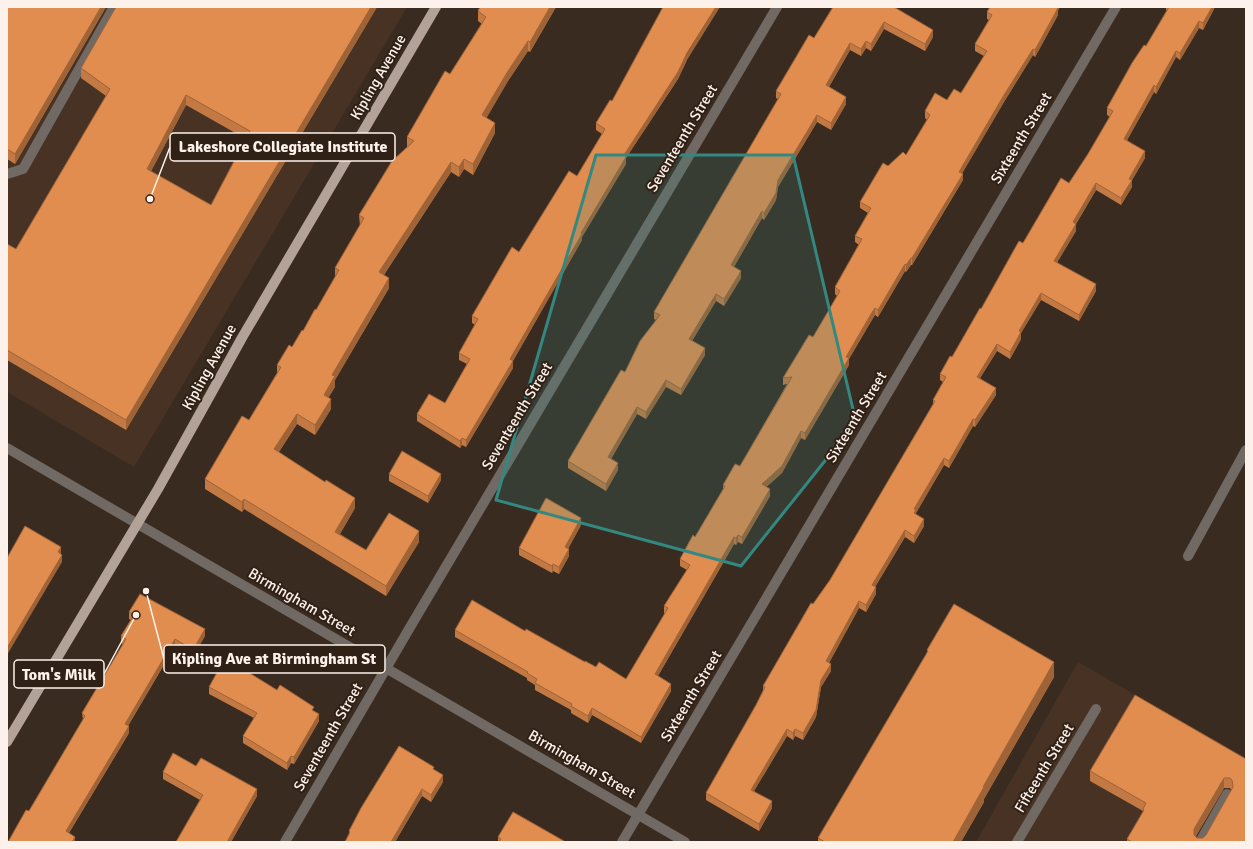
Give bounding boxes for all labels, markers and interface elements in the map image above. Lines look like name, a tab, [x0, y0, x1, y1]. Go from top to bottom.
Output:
street label: Kipling Avenue	[346, 31, 410, 123]
street label: Seventeenth Street	[643, 81, 721, 195]
street label: Sixteenth Street	[987, 89, 1055, 187]
callout: Lakeshore Collegiate Institute	[170, 133, 395, 161]
text: Lakeshore Collegiate Institute	[179, 137, 388, 157]
street label: Kipling Avenue	[178, 321, 240, 413]
street label: Seventeenth Street	[478, 359, 556, 473]
street label: Sixteenth Street	[822, 368, 890, 466]
street label: Birmingham Street	[245, 564, 359, 640]
callout: Kipling Ave at Birmingham St	[164, 645, 385, 673]
street label: Sixteenth Street	[657, 647, 725, 745]
text: Kipling Ave at Birmingham St	[172, 649, 376, 669]
callout: Tom's Milk	[14, 660, 104, 688]
text: Tom's Milk	[22, 665, 97, 685]
street label: Seventeenth Street	[290, 680, 366, 794]
street label: Fifteenth Street	[1010, 720, 1078, 816]
street label: Birmingham Street	[525, 726, 639, 802]

